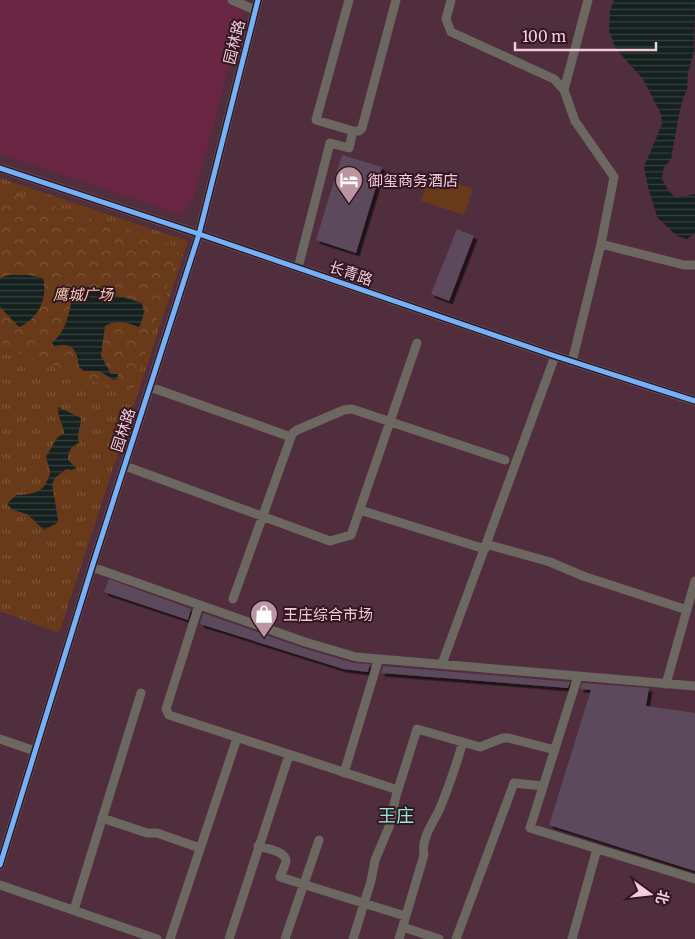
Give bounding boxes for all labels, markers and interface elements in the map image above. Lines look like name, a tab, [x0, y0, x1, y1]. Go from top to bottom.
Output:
street label: 园林路	[219, 18, 249, 66]
scale bar	[515, 20, 656, 52]
text: 100 m	[522, 27, 566, 46]
hotel icon: 御玺商务酒店	[334, 165, 364, 204]
place label: 御玺商务酒店	[368, 171, 458, 190]
street label: 长青路	[327, 257, 375, 289]
park label: 鹰城广场	[53, 285, 115, 304]
street label: 园林路	[107, 406, 139, 454]
shop icon: 王庄综合市场	[249, 599, 279, 638]
place label: 王庄综合市场	[283, 605, 373, 624]
district label: 王庄	[378, 804, 414, 827]
north arrow	[625, 869, 675, 919]
text: 北	[652, 888, 673, 906]

